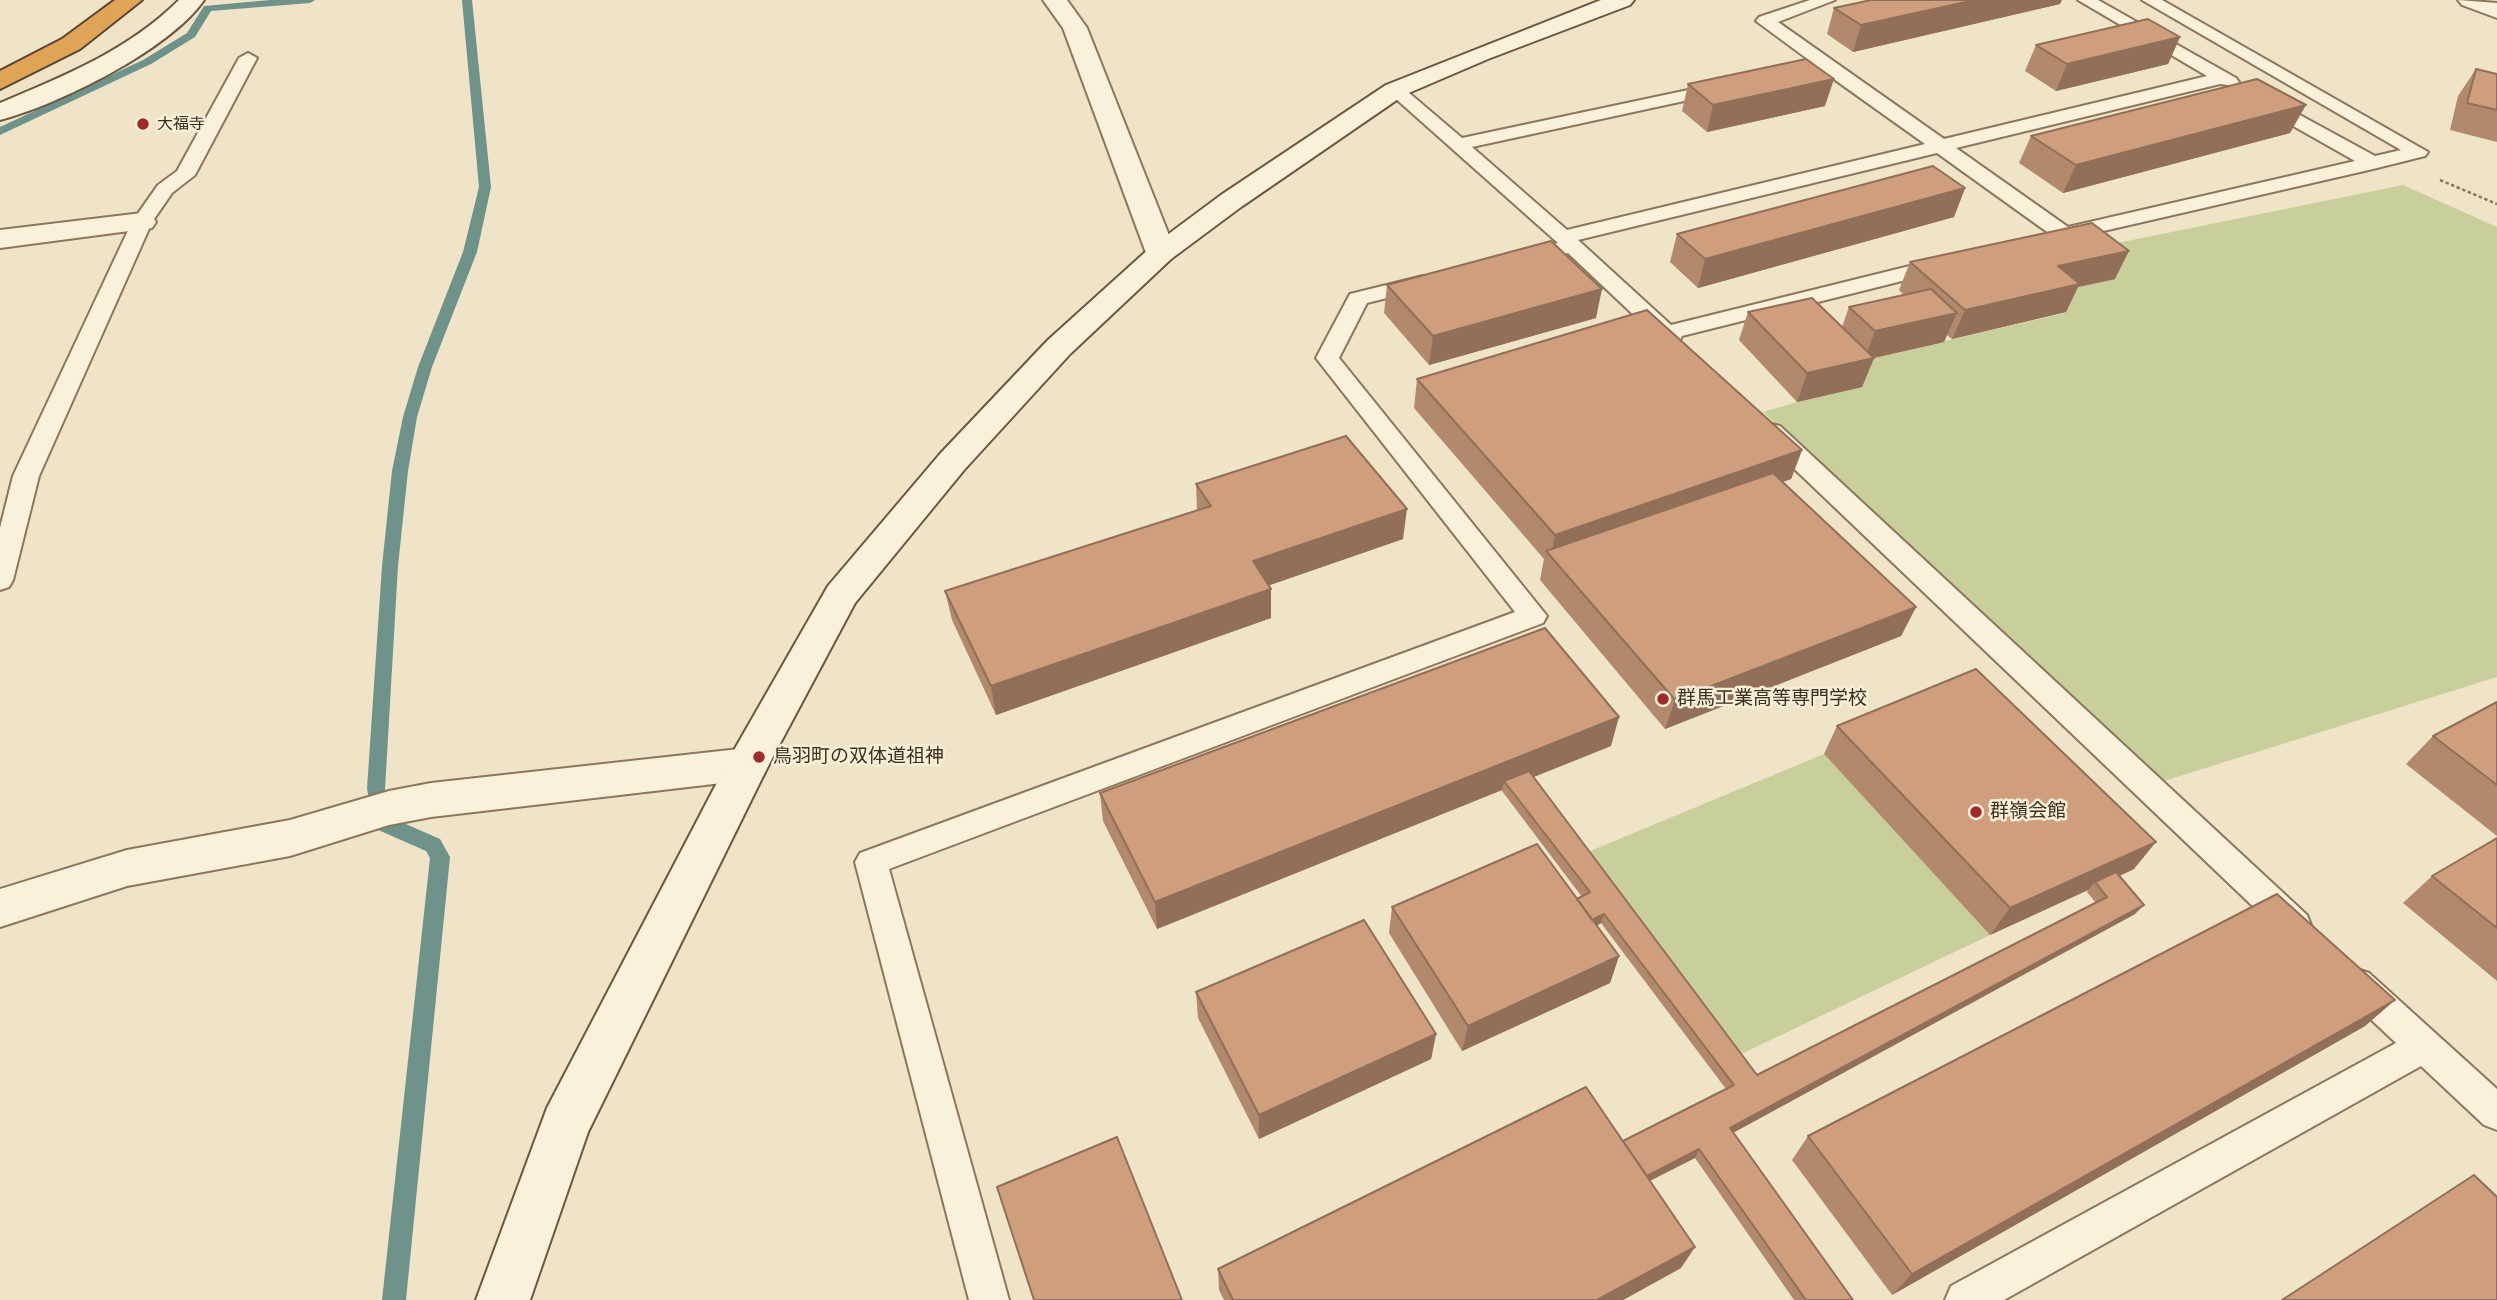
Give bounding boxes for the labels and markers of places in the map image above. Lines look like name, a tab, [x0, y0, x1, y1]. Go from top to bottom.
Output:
place label: 大福寺	[157, 114, 205, 134]
marker: 大福寺	[135, 116, 151, 132]
place label: 群馬工業高等専門学校	[1677, 688, 1867, 710]
marker: 群馬工業高等専門学校	[1655, 691, 1671, 707]
place label: 鳥羽町の双体道祖神	[773, 746, 944, 768]
marker: 鳥羽町の双体道祖神	[751, 749, 767, 765]
place label: 群嶺会館	[1990, 801, 2066, 823]
marker: 群嶺会館	[1968, 804, 1984, 820]

